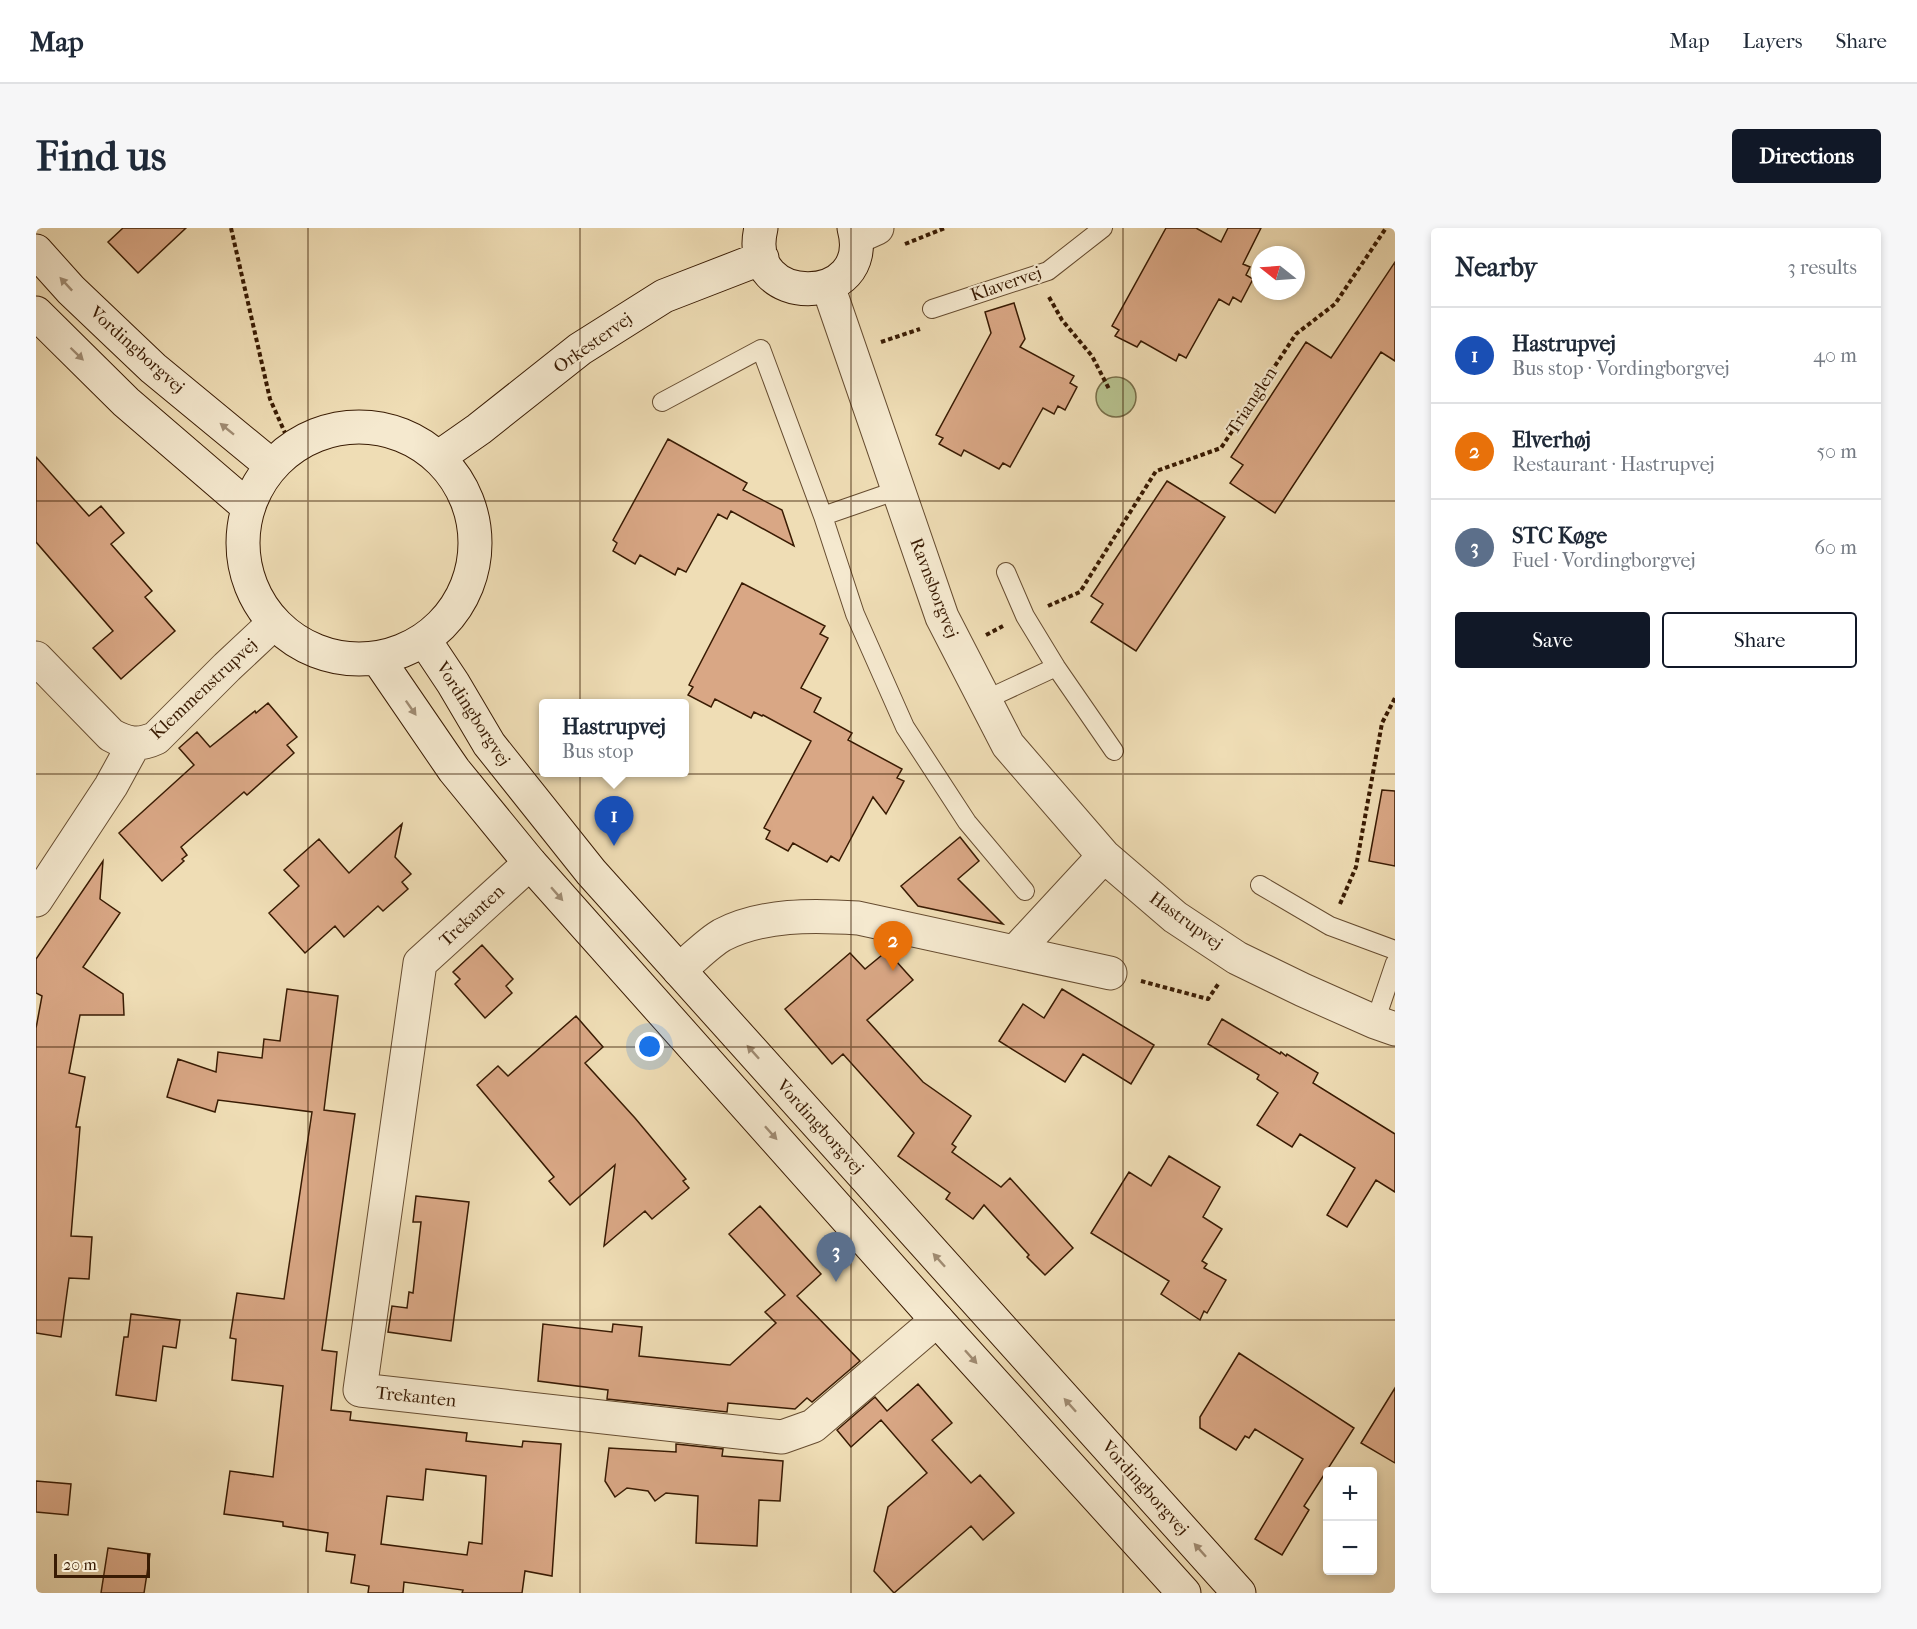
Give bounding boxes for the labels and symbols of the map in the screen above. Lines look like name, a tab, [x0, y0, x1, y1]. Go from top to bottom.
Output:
north arrow	[1251, 246, 1305, 300]
street label: Klavervej	[968, 262, 1044, 306]
one-way arrow	[59, 277, 73, 292]
street label: Vordingborgvej	[85, 301, 189, 398]
street label: Orkestervej	[550, 308, 636, 378]
one-way arrow	[70, 347, 84, 361]
street label: Trianglen	[1222, 363, 1282, 439]
one-way arrow	[219, 422, 235, 435]
street label: Ravnsborgvej	[905, 535, 963, 641]
street label: Klemmenstrupvej	[146, 634, 262, 744]
street label: Vordingborgvej	[431, 657, 515, 770]
one-way arrow	[405, 699, 417, 715]
pin: 1	[594, 796, 634, 846]
street label: Trekanten	[435, 880, 509, 951]
one-way arrow	[550, 886, 563, 901]
street label: Hastrupvej	[1145, 888, 1227, 954]
pin: 2	[874, 922, 912, 971]
your location	[635, 1032, 664, 1061]
one-way arrow	[747, 1045, 760, 1060]
street label: Vordingborgvej	[771, 1075, 868, 1179]
one-way arrow	[764, 1125, 777, 1140]
pin: 3	[816, 1232, 856, 1282]
one-way arrow	[933, 1253, 946, 1268]
one-way arrow	[963, 1350, 977, 1364]
street label: Trekanten	[375, 1382, 458, 1412]
one-way arrow	[1064, 1398, 1077, 1413]
street label: Vordingborgvej	[1096, 1436, 1193, 1540]
one-way arrow	[1193, 1542, 1207, 1557]
scale bar	[54, 1551, 150, 1578]

